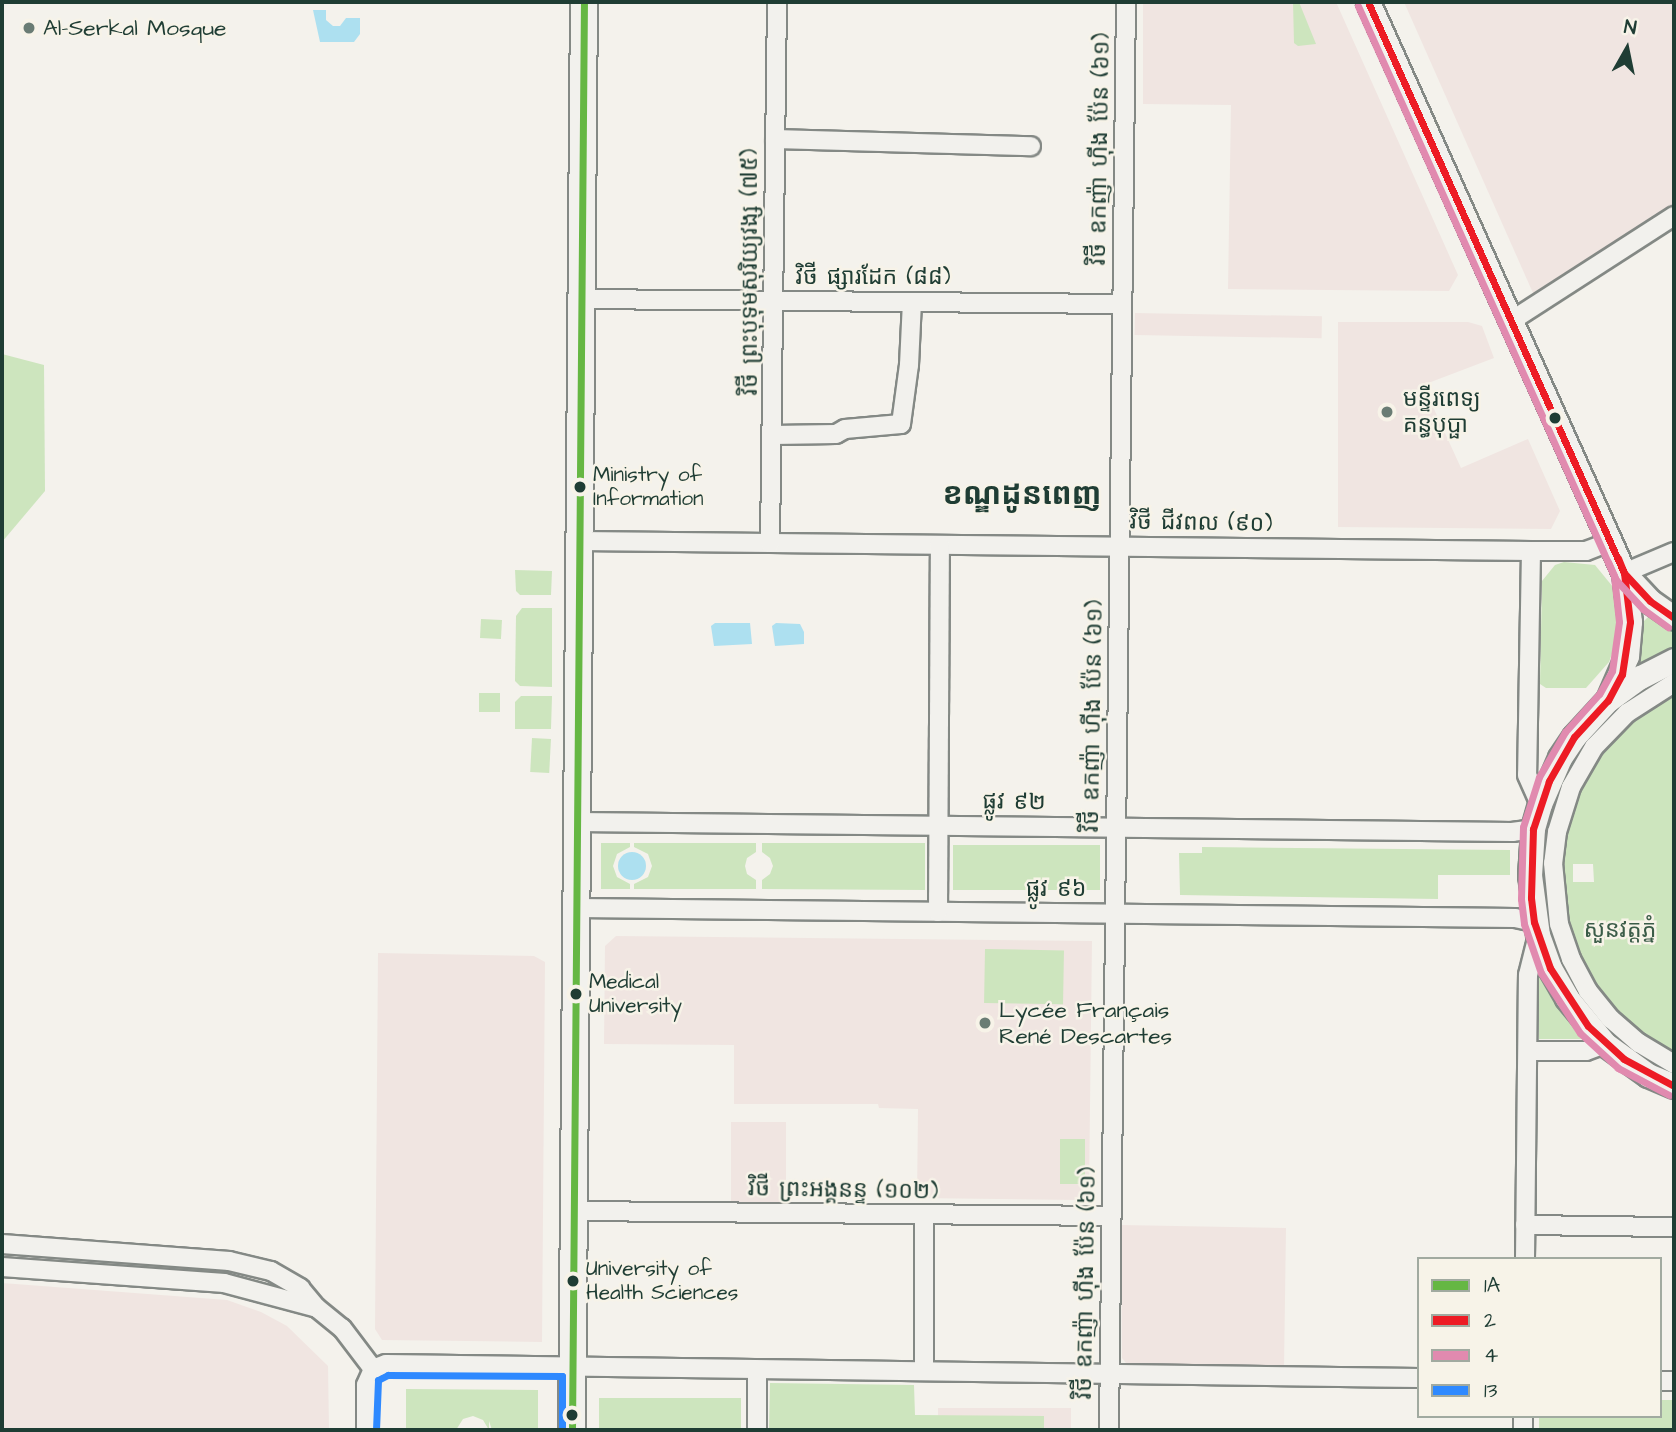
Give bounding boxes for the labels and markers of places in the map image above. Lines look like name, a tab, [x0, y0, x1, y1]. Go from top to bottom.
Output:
place label: Al-Serkal Mosque	[43, 14, 227, 42]
marker: Al-Serkal Mosque	[21, 20, 37, 36]
place label: មន្ទីរពេទ្យ គន្ធបុប្ផា	[1403, 385, 1481, 439]
marker: មន្ទីរពេទ្យ គន្ធបុប្ផា	[1377, 402, 1397, 422]
unlabelled marker	[1548, 411, 1562, 425]
place label: Ministry of Information	[593, 462, 704, 512]
marker: Ministry of Information	[573, 480, 587, 494]
place label: Medical University	[589, 969, 682, 1019]
marker: Medical University	[569, 987, 583, 1001]
place label: Lycée Français René Descartes	[999, 996, 1172, 1050]
marker: Lycée Français René Descartes	[977, 1015, 993, 1031]
place label: University of Health Sciences	[586, 1256, 738, 1306]
marker: University of Health Sciences	[566, 1274, 580, 1288]
unlabelled marker	[565, 1408, 579, 1422]

